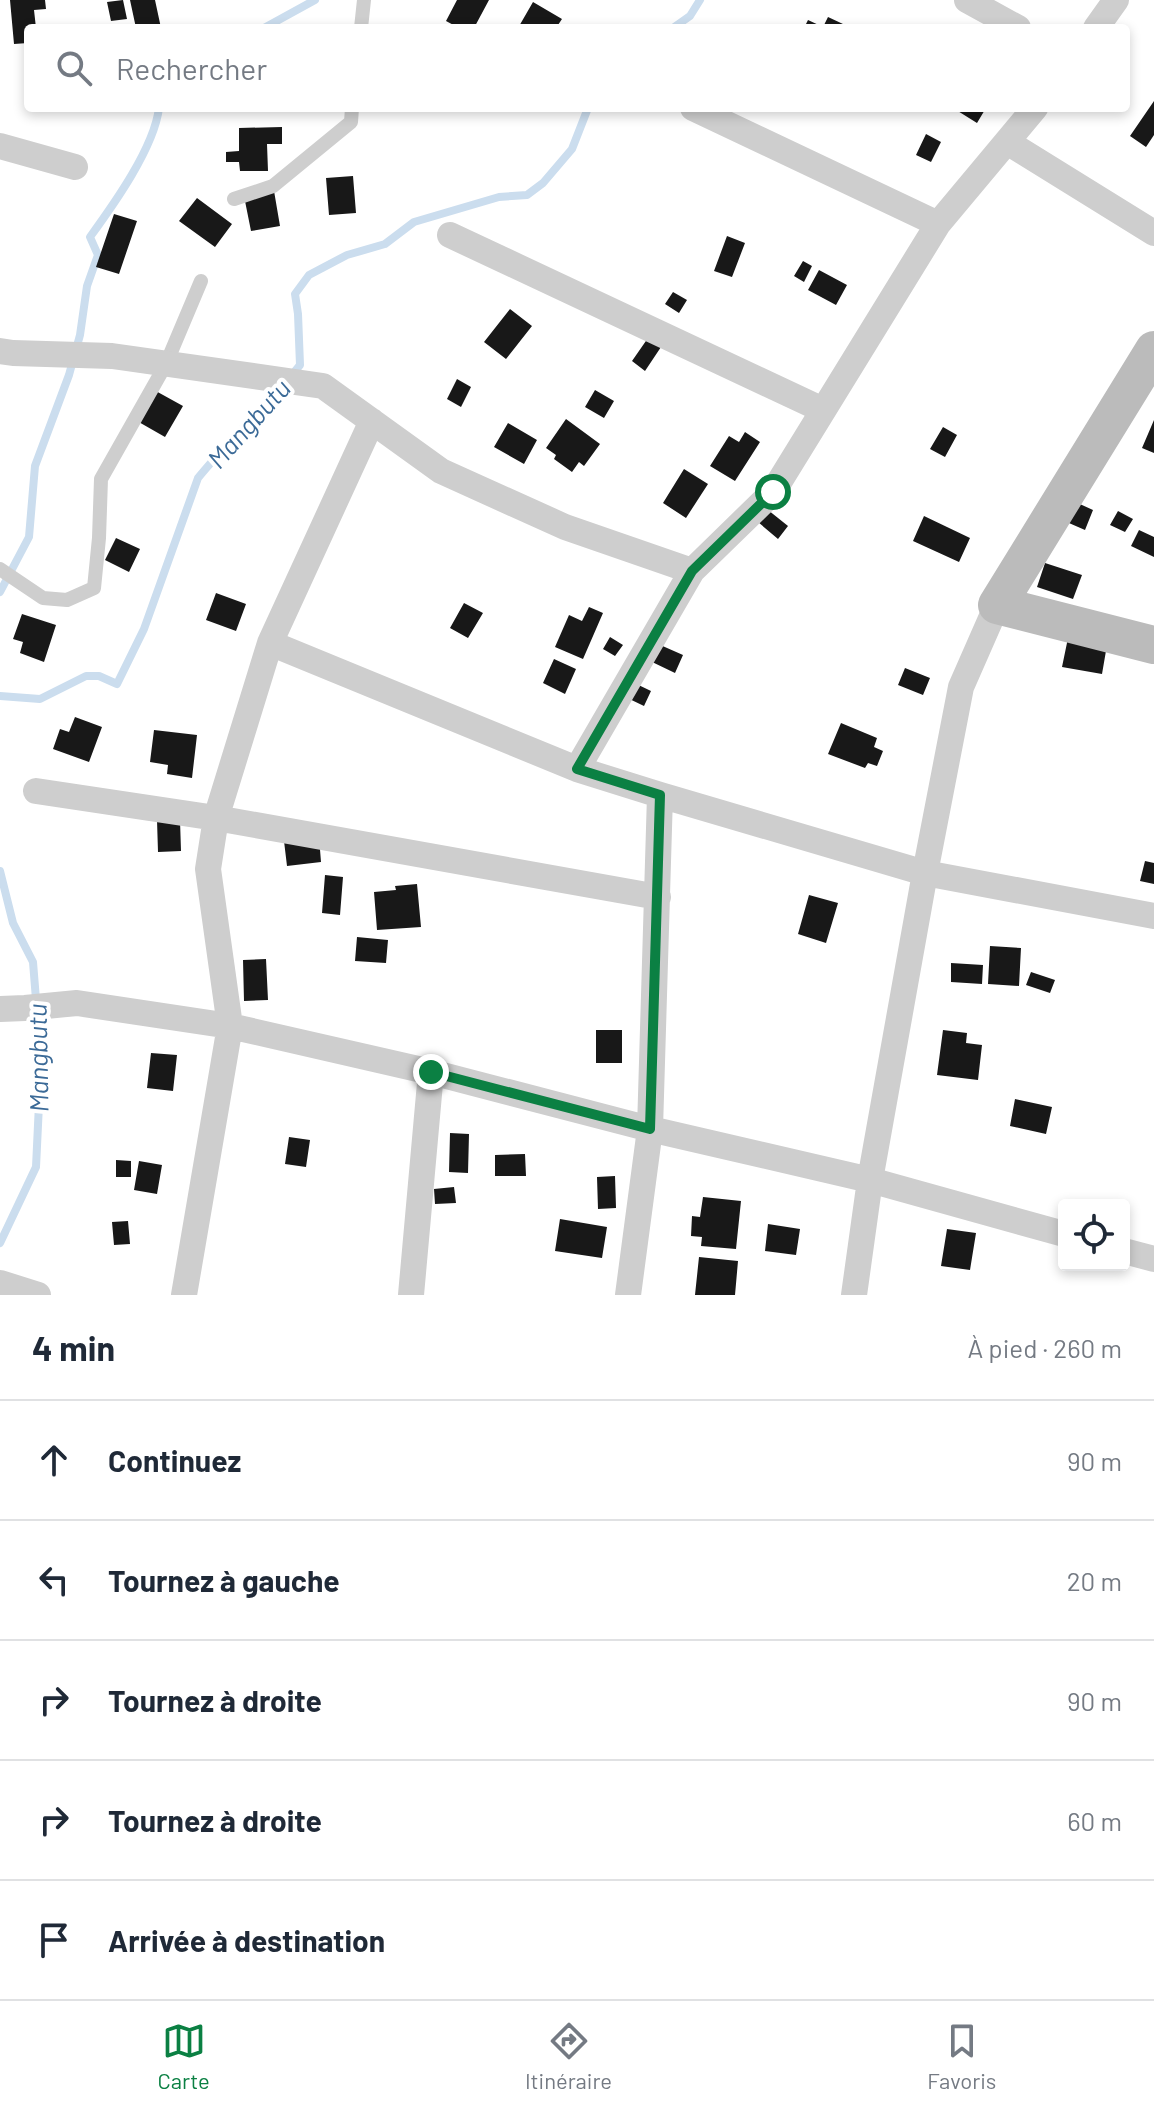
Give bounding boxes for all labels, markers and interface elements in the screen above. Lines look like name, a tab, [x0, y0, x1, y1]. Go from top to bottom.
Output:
search box	[24, 24, 1130, 112]
icon: search	[52, 46, 96, 90]
text: Rechercher	[116, 50, 267, 86]
water label: Mangbutu	[200, 372, 296, 474]
route start	[755, 474, 791, 510]
water label: Mangbutu	[21, 1003, 53, 1113]
route end	[413, 1054, 449, 1090]
map controls	[1058, 1199, 1130, 1271]
button: locate	[1058, 1199, 1130, 1271]
text: 4 min	[32, 1327, 115, 1368]
text: À pied · 260 m	[967, 1332, 1122, 1363]
icon: ahead	[32, 1438, 76, 1482]
text: Continuez	[108, 1442, 241, 1478]
text: 90 m	[1067, 1445, 1122, 1476]
icon: left	[32, 1558, 76, 1602]
text: Tournez à gauche	[108, 1562, 340, 1598]
text: 20 m	[1067, 1565, 1122, 1596]
icon: right	[32, 1678, 76, 1722]
text: Tournez à droite	[108, 1682, 322, 1718]
text: 90 m	[1067, 1685, 1122, 1716]
icon: right	[32, 1798, 76, 1842]
text: Tournez à droite	[108, 1802, 322, 1838]
text: 60 m	[1067, 1805, 1122, 1836]
icon: arrive	[32, 1918, 76, 1962]
text: Arrivée à destination	[108, 1922, 385, 1958]
tab: Carte	[158, 2019, 210, 2093]
tab: Itinéraire	[525, 2019, 612, 2093]
tab: Favoris	[927, 2019, 996, 2093]

